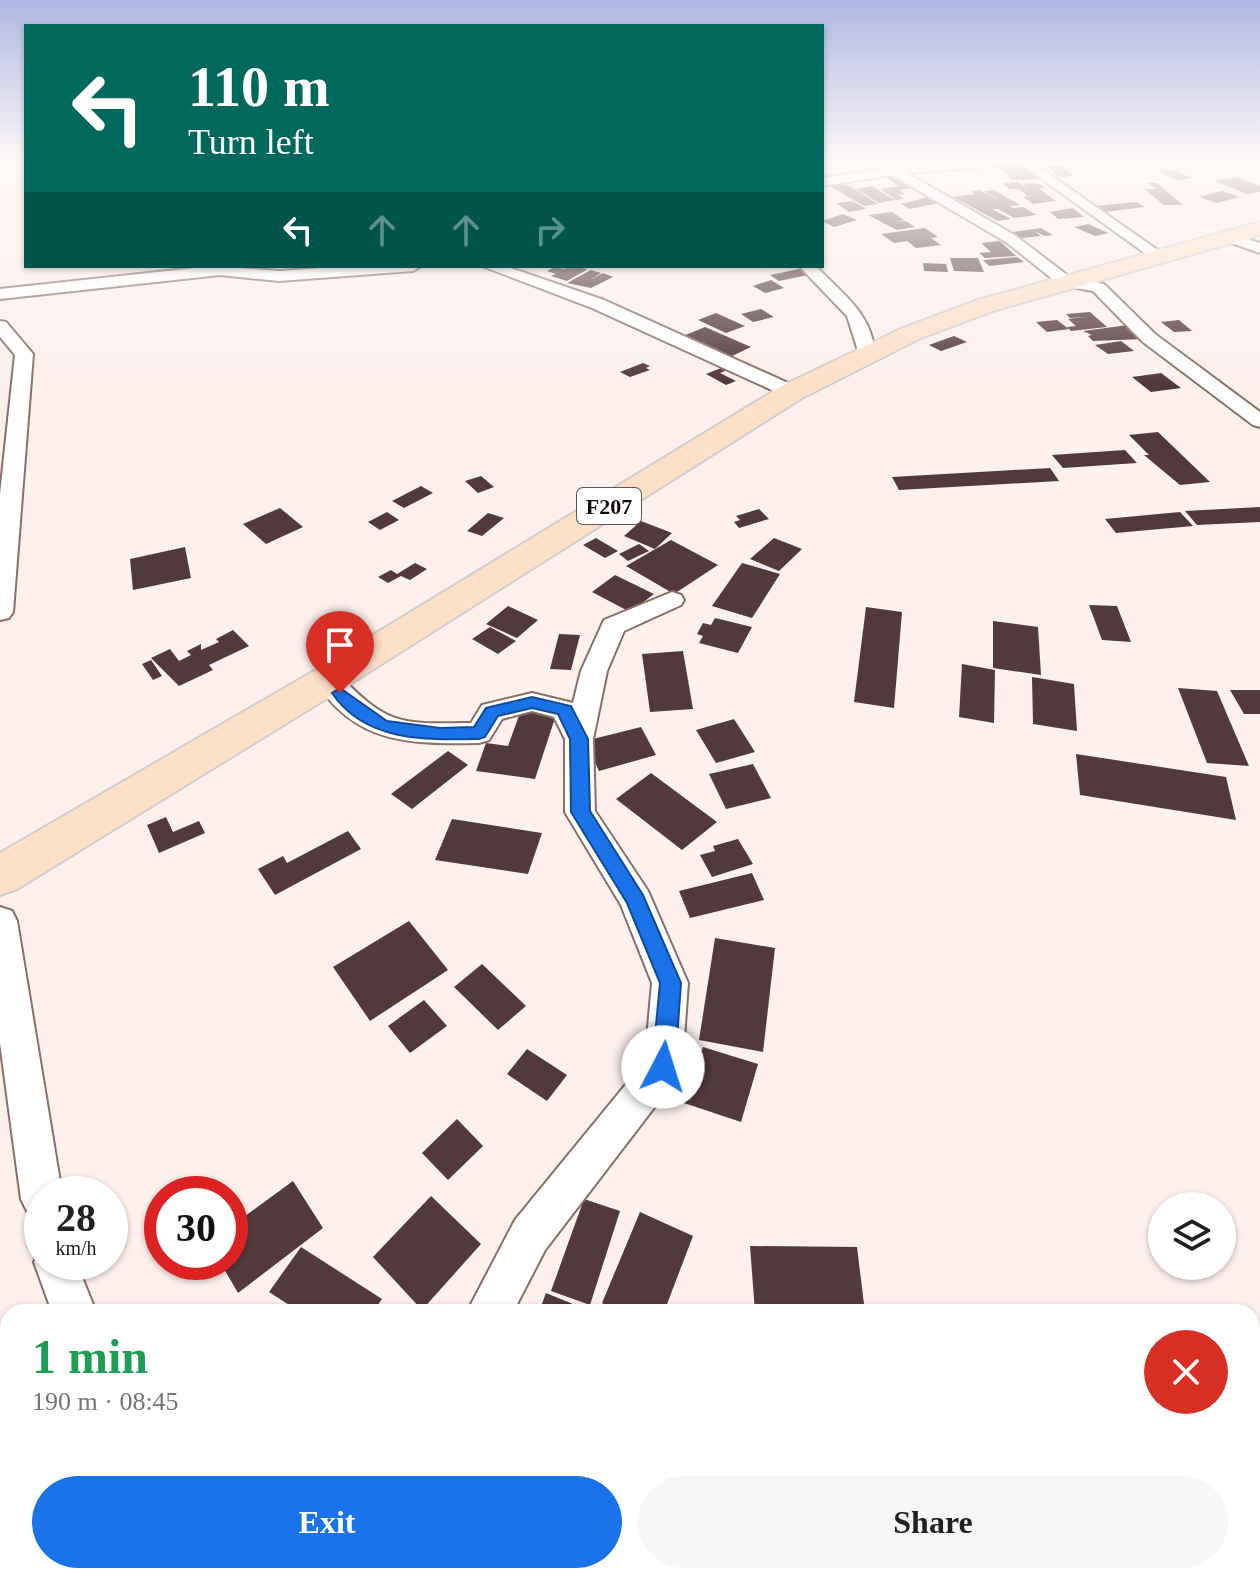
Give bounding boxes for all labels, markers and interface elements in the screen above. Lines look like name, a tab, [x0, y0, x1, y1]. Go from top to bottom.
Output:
icon: left	[56, 56, 160, 160]
text: 110 m	[188, 56, 330, 118]
text: Turn left	[188, 122, 314, 162]
icon: left	[276, 208, 320, 252]
icon: ahead	[360, 208, 404, 252]
icon: ahead	[444, 208, 488, 252]
icon: right	[528, 208, 572, 252]
road number: F207	[577, 488, 641, 524]
pin	[306, 611, 374, 693]
icon: arrive	[318, 623, 362, 667]
position arrow	[621, 1025, 705, 1109]
speed limit sign: 30	[144, 1176, 248, 1280]
map controls	[1148, 1192, 1236, 1280]
button: layers	[1148, 1192, 1236, 1280]
text: 28	[56, 1195, 96, 1240]
text: km/h	[55, 1237, 97, 1259]
text: 1 min	[32, 1330, 148, 1383]
button: close	[1144, 1330, 1228, 1414]
text: 190 m · 08:45	[32, 1387, 179, 1416]
button: Exit	[32, 1476, 622, 1568]
button: Share	[638, 1476, 1228, 1568]

